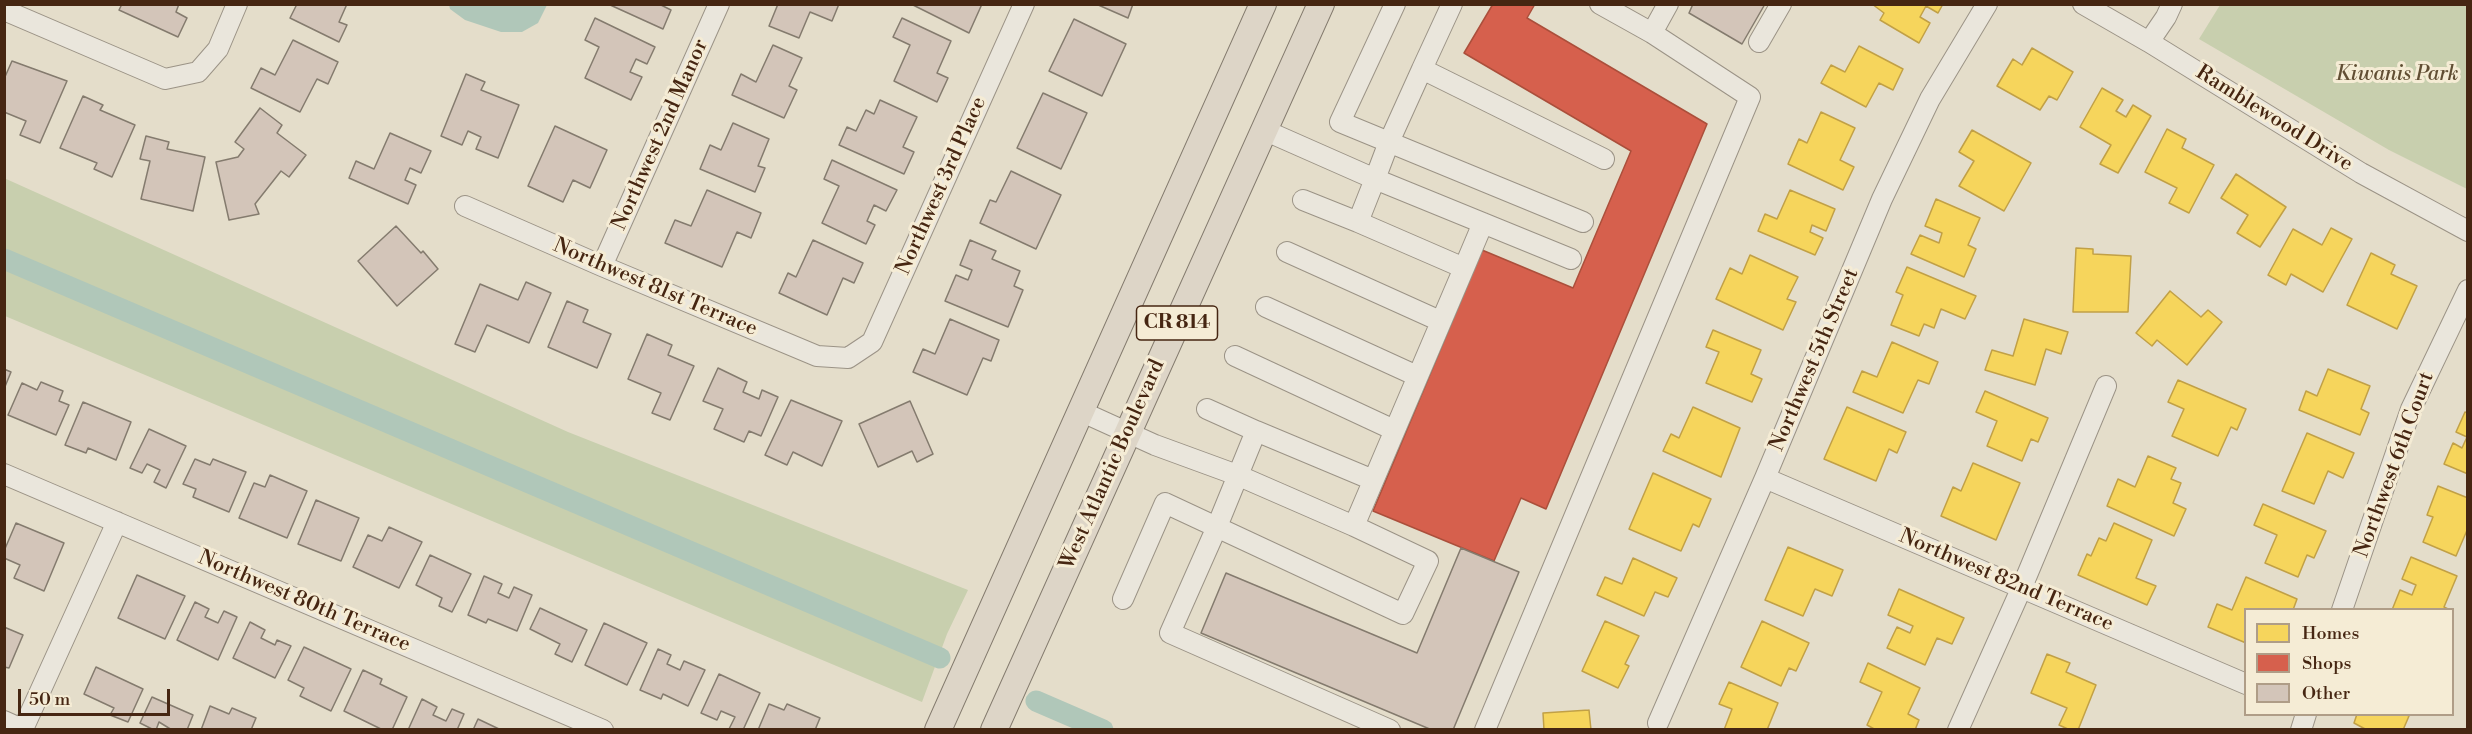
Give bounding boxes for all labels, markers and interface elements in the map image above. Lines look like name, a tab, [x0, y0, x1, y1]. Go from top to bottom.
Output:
street label: Northwest 2nd Manor	[608, 36, 714, 234]
street label: Ramblewood Drive	[2191, 61, 2357, 177]
park label: Kiwanis Park	[2335, 62, 2459, 88]
street label: Northwest 3rd Place	[891, 93, 993, 279]
street label: Northwest 81st Terrace	[549, 234, 761, 342]
street label: Northwest 5th Street	[1765, 265, 1865, 455]
road number: CR 814	[1136, 306, 1218, 340]
street label: West Atlantic Boulevard	[1055, 356, 1171, 574]
street label: Northwest 6th Court	[2350, 369, 2440, 561]
street label: Northwest 82nd Terrace	[1895, 524, 2117, 638]
street label: Northwest 80th Terrace	[194, 546, 414, 658]
legend	[2244, 608, 2454, 716]
text: Homes	[2302, 622, 2359, 645]
text: Shops	[2302, 652, 2351, 675]
scale bar	[21, 677, 172, 715]
text: Other	[2302, 682, 2350, 705]
text: 50 m	[29, 688, 70, 711]

